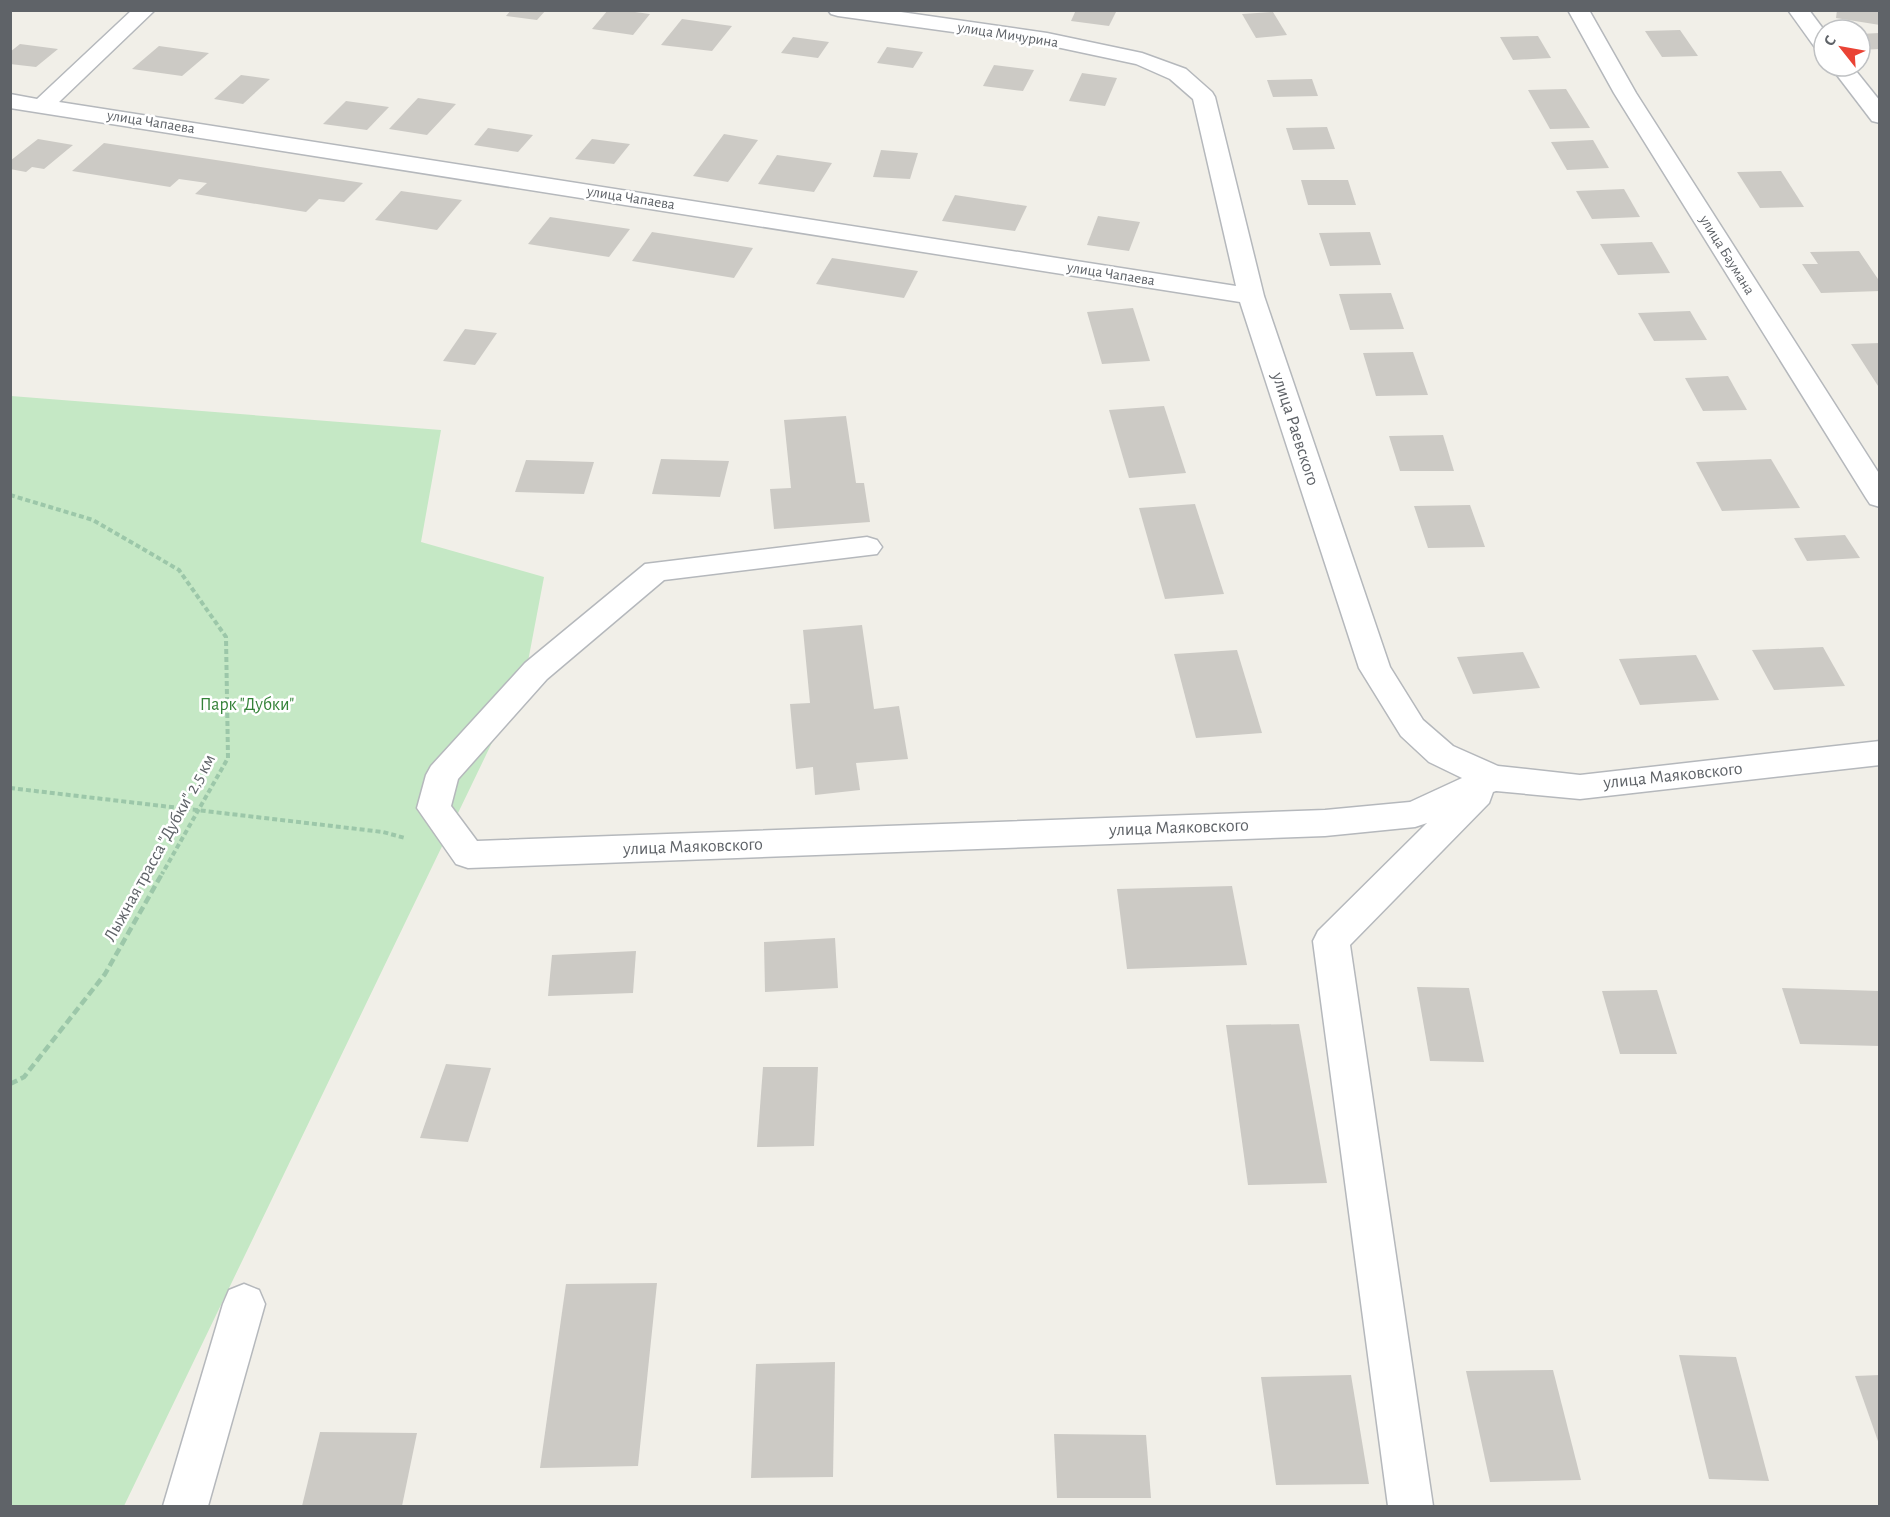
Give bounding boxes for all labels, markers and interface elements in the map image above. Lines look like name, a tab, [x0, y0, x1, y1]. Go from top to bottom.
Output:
north arrow	[1812, 18, 1872, 78]
street label: улица Мичурина	[956, 19, 1059, 50]
text: С	[1821, 33, 1839, 49]
street label: улица Чапаева	[105, 107, 196, 136]
street label: улица Чапаева	[585, 183, 676, 212]
street label: улица Баумана	[1696, 212, 1757, 298]
street label: улица Чапаева	[1065, 259, 1156, 288]
street label: улица Раевского	[1268, 369, 1322, 488]
park label: Парк "Дубки"	[200, 695, 294, 714]
street label: Лыжная трасса "Дубки" 2,5 км	[100, 751, 219, 945]
street label: улица Маяковского	[1602, 760, 1743, 792]
street label: улица Маяковского	[1108, 817, 1249, 839]
street label: улица Маяковского	[622, 836, 763, 858]

